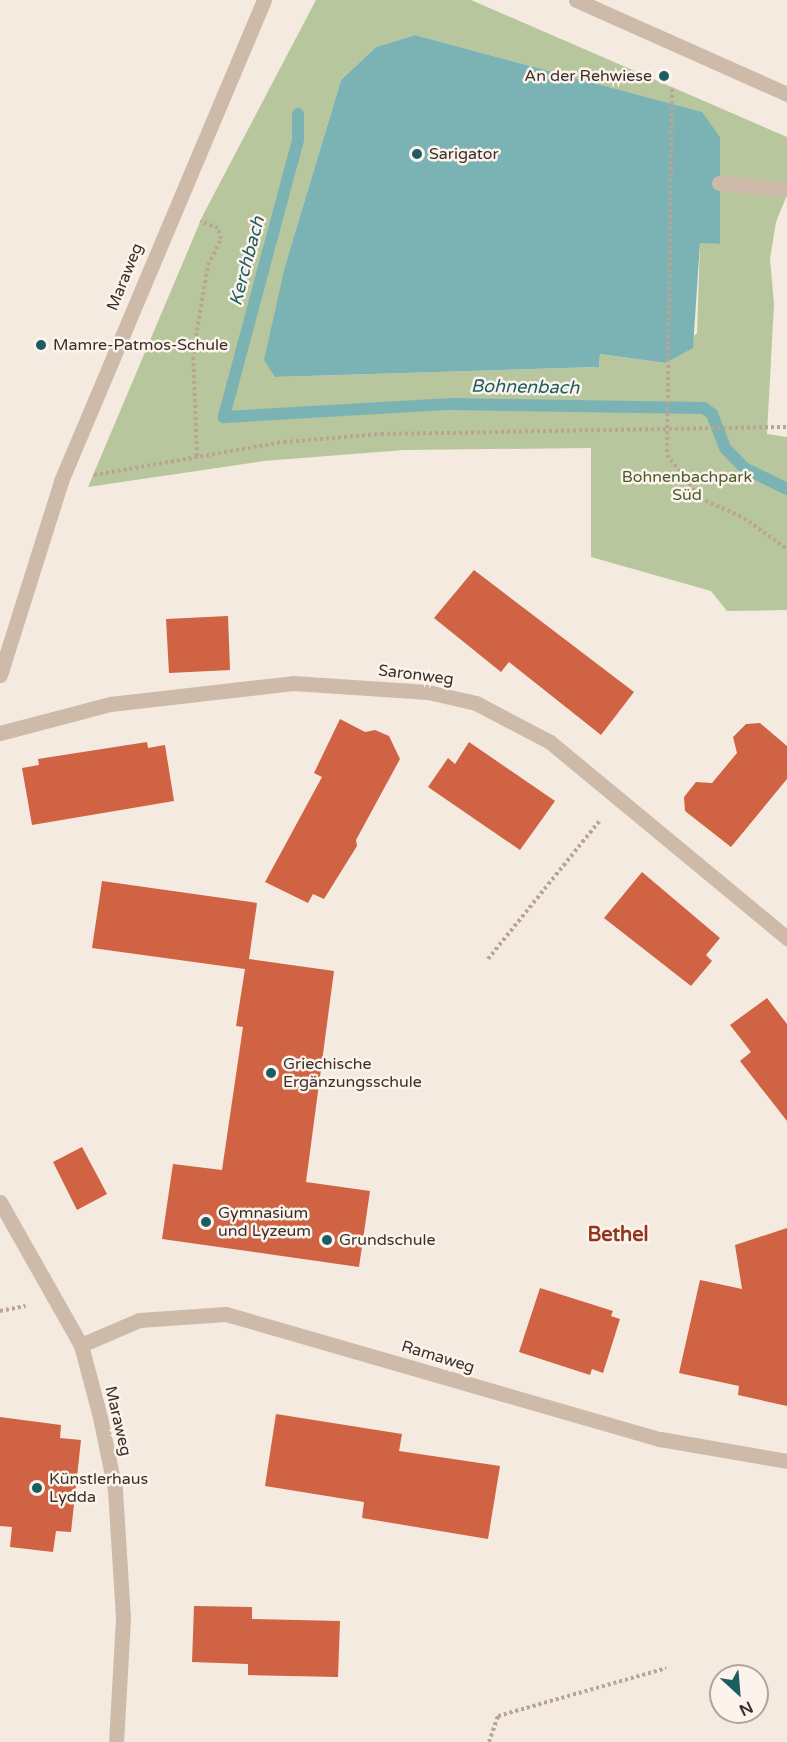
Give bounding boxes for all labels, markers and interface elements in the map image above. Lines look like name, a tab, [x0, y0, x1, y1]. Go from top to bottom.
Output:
place label: An der Rehwiese	[524, 66, 652, 86]
marker: An der Rehwiese	[657, 69, 671, 83]
place label: Sarigator	[429, 144, 499, 164]
marker: Sarigator	[410, 147, 424, 161]
water label: Kerchbach	[225, 214, 269, 308]
street label: Maraweg	[103, 240, 147, 314]
place label: Mamre-Patmos-Schule	[53, 335, 228, 355]
marker: Mamre-Patmos-Schule	[34, 338, 48, 352]
water label: Bohnenbach	[471, 375, 579, 399]
park label: Bohnenbachpark Süd	[622, 467, 752, 505]
street label: Saronweg	[377, 661, 455, 689]
place label: Griechische Ergänzungsschule	[283, 1054, 422, 1092]
marker: Griechische Ergänzungsschule	[264, 1066, 278, 1080]
place label: Gymnasium und Lyzeum	[218, 1203, 311, 1241]
marker: Gymnasium und Lyzeum	[199, 1215, 213, 1229]
district label: Bethel	[587, 1223, 649, 1247]
place label: Grundschule	[339, 1230, 435, 1250]
marker: Grundschule	[320, 1233, 334, 1247]
street label: Ramaweg	[399, 1337, 477, 1377]
street label: Maraweg	[101, 1384, 135, 1458]
place label: Künstlerhaus Lydda	[49, 1469, 148, 1507]
marker: Künstlerhaus Lydda	[30, 1481, 44, 1495]
north arrow	[709, 1664, 769, 1724]
text: N	[736, 1697, 756, 1720]

